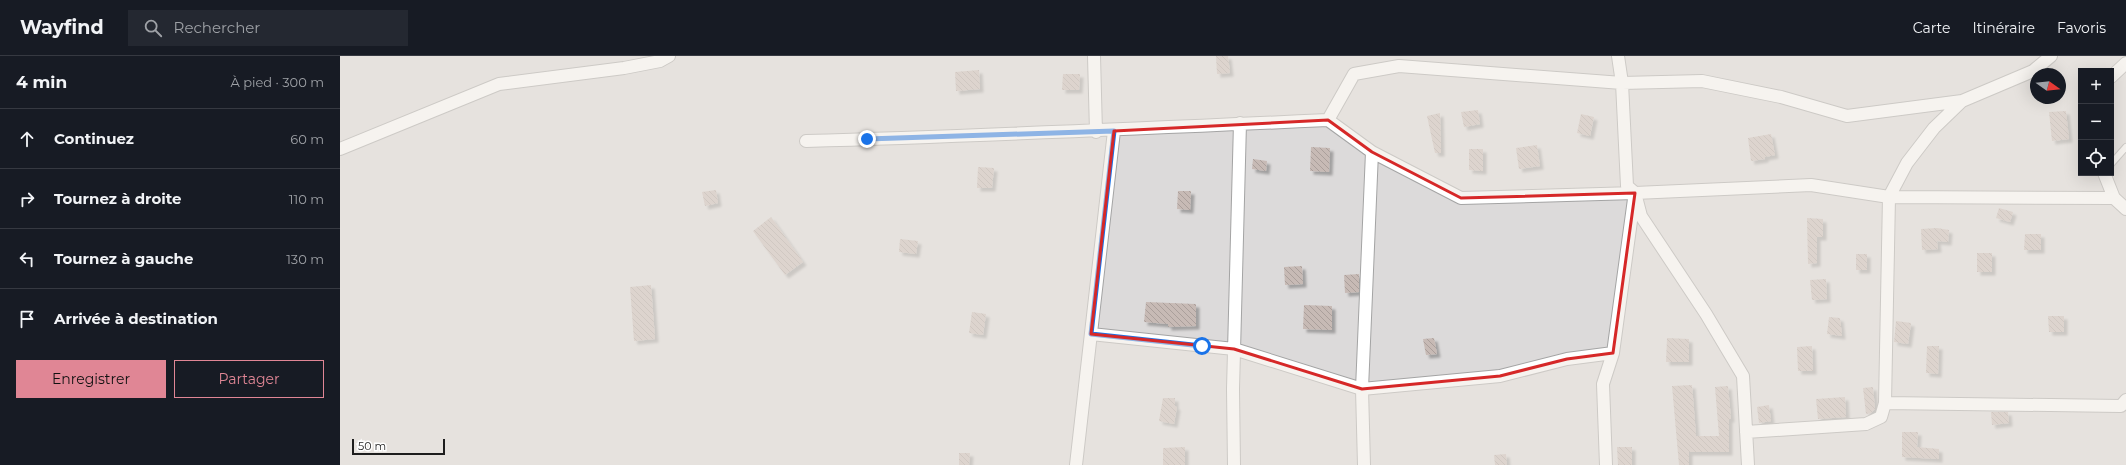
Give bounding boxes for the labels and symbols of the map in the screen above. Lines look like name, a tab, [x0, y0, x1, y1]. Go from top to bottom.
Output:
north arrow	[2030, 68, 2066, 104]
route end	[858, 130, 876, 148]
route start	[1193, 337, 1211, 355]
scale bar	[352, 437, 445, 456]

